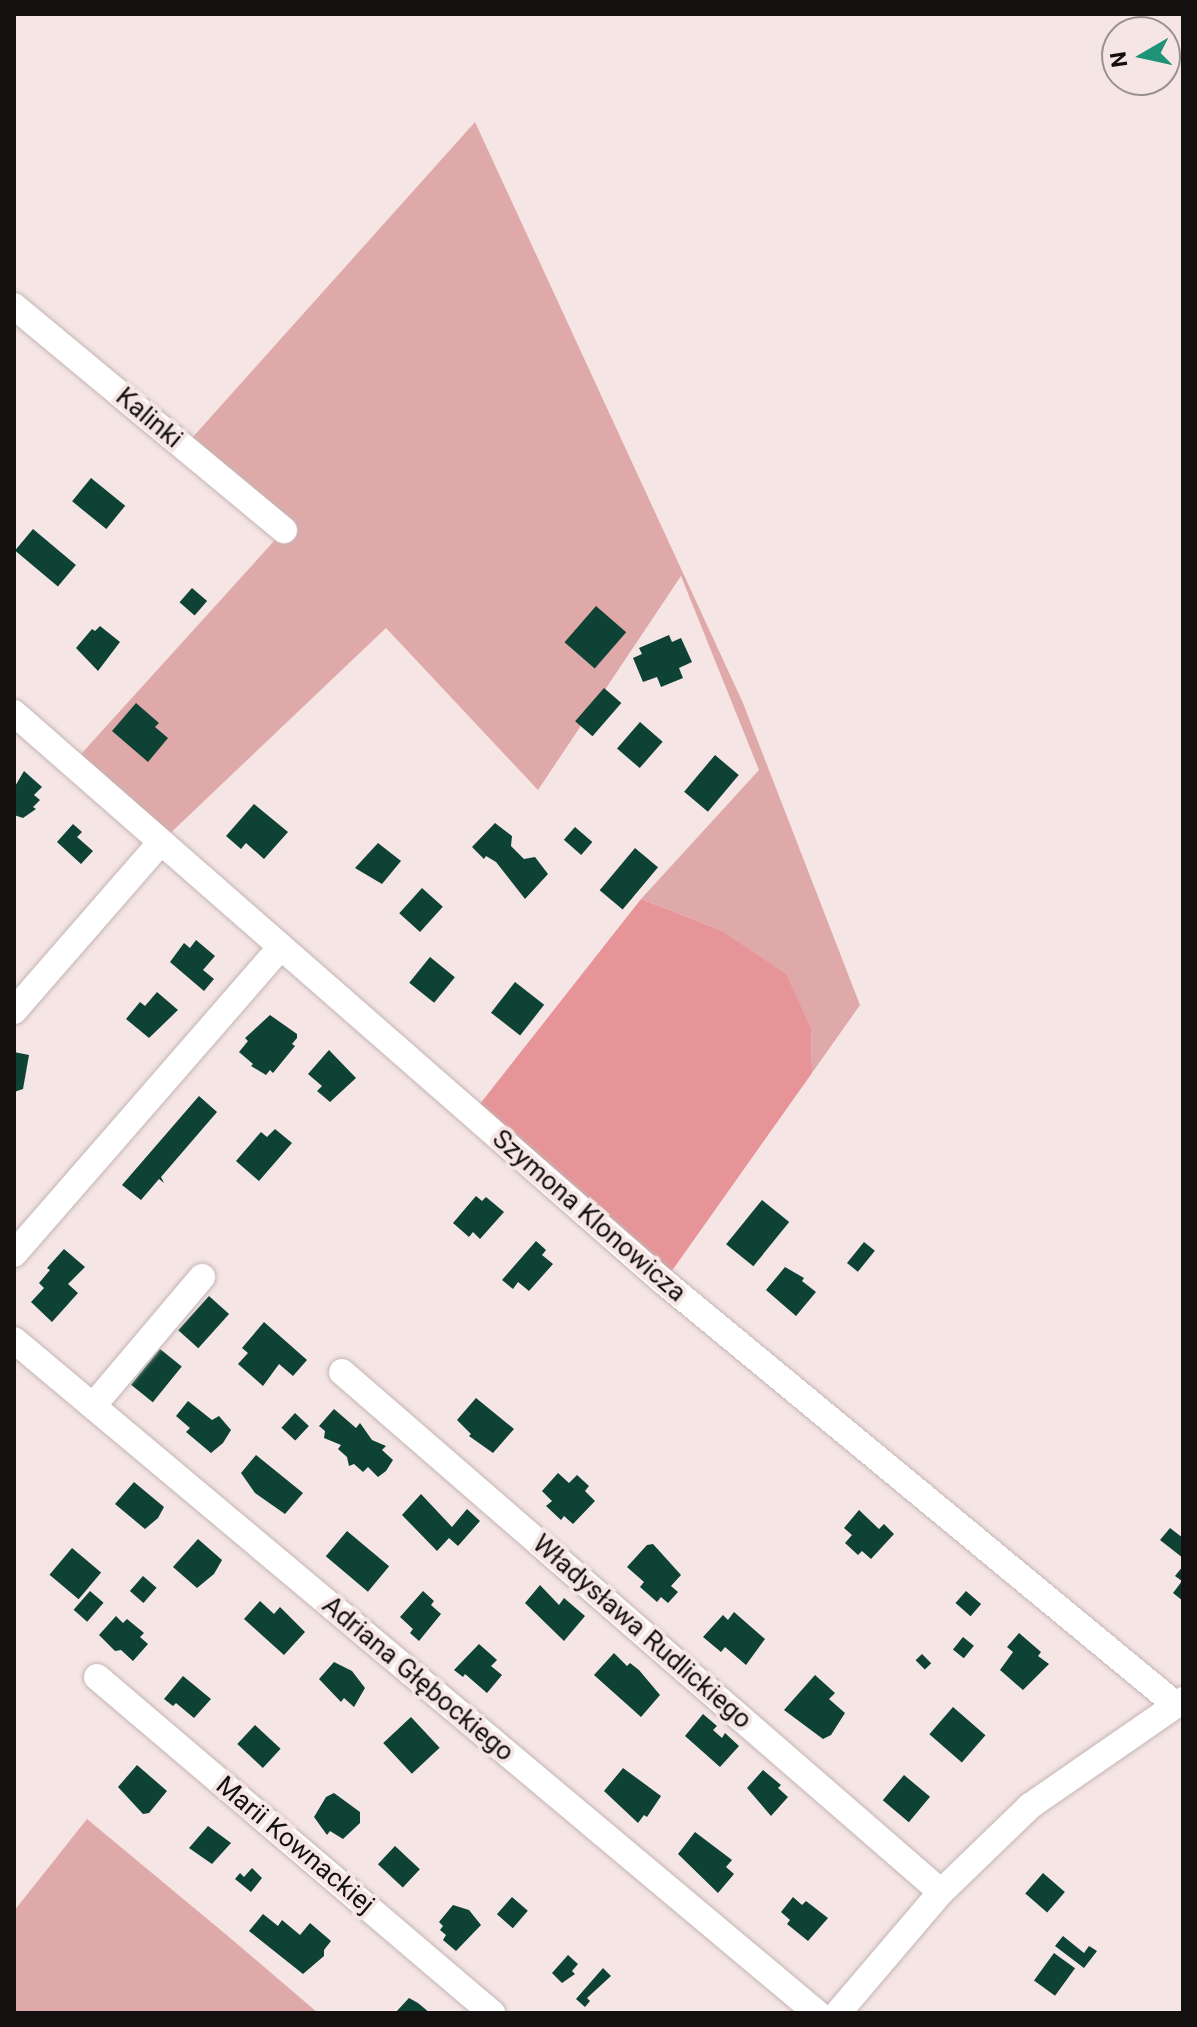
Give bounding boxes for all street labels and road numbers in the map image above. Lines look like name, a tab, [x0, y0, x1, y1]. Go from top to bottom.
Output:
street label: Kalinki	[109, 381, 189, 455]
street label: Szymona Klonowicza	[486, 1123, 692, 1309]
street label: Władysława Rudlickiego	[526, 1528, 758, 1736]
street label: Adriana Głębockiego	[316, 1590, 520, 1768]
street label: Marii Kownackiej	[210, 1770, 380, 1920]

